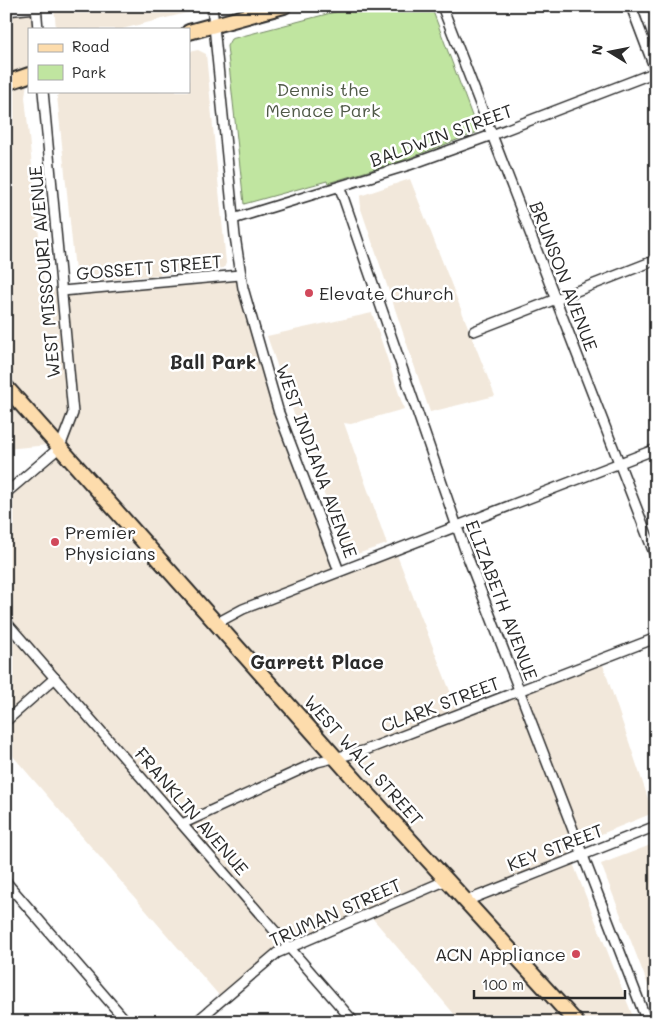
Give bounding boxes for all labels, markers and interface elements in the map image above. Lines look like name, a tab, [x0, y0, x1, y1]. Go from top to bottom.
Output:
legend	[28, 28, 190, 92]
north arrow	[584, 28, 634, 78]
text: Road	[72, 36, 109, 56]
text: N	[586, 43, 607, 57]
text: Park	[72, 62, 106, 82]
park label: Dennis the Menace Park	[266, 77, 380, 122]
street label: BALDWIN STREET	[366, 98, 516, 172]
street label: WEST MISSOURI AVENUE	[23, 165, 65, 379]
street label: BRUNSON AVENUE	[524, 198, 604, 354]
street label: GOSSETT STREET	[75, 249, 223, 285]
place label: Elevate Church	[319, 281, 453, 305]
marker: Elevate Church	[303, 287, 315, 299]
district label: Ball Park	[170, 349, 256, 374]
street label: WEST INDIANA AVENUE	[271, 361, 363, 561]
street label: ELIZABETH AVENUE	[460, 517, 544, 683]
place label: Premier Physicians	[65, 520, 156, 565]
marker: Premier Physicians	[49, 536, 61, 548]
district label: Garrett Place	[250, 649, 384, 674]
street label: CLARK STREET	[377, 670, 503, 738]
street label: WEST WALL STREET	[299, 690, 429, 830]
street label: FRANKLIN AVENUE	[130, 742, 254, 880]
street label: KEY STREET	[503, 818, 607, 876]
street label: TRUMAN STREET	[265, 872, 405, 952]
place label: ACN Appliance	[435, 942, 566, 966]
marker: ACN Appliance	[570, 948, 582, 960]
scale bar	[474, 968, 626, 1000]
text: 100 m	[482, 974, 524, 994]

